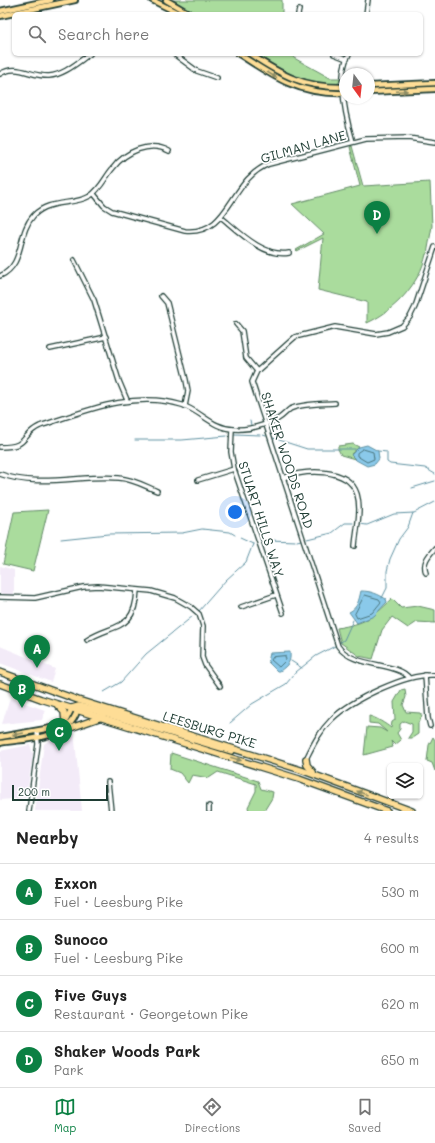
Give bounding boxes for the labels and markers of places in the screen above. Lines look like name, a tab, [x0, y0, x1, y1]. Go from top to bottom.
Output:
pin: D	[364, 201, 390, 234]
pin: A	[24, 635, 50, 668]
pin: B	[9, 675, 35, 708]
pin: C	[46, 718, 72, 751]

